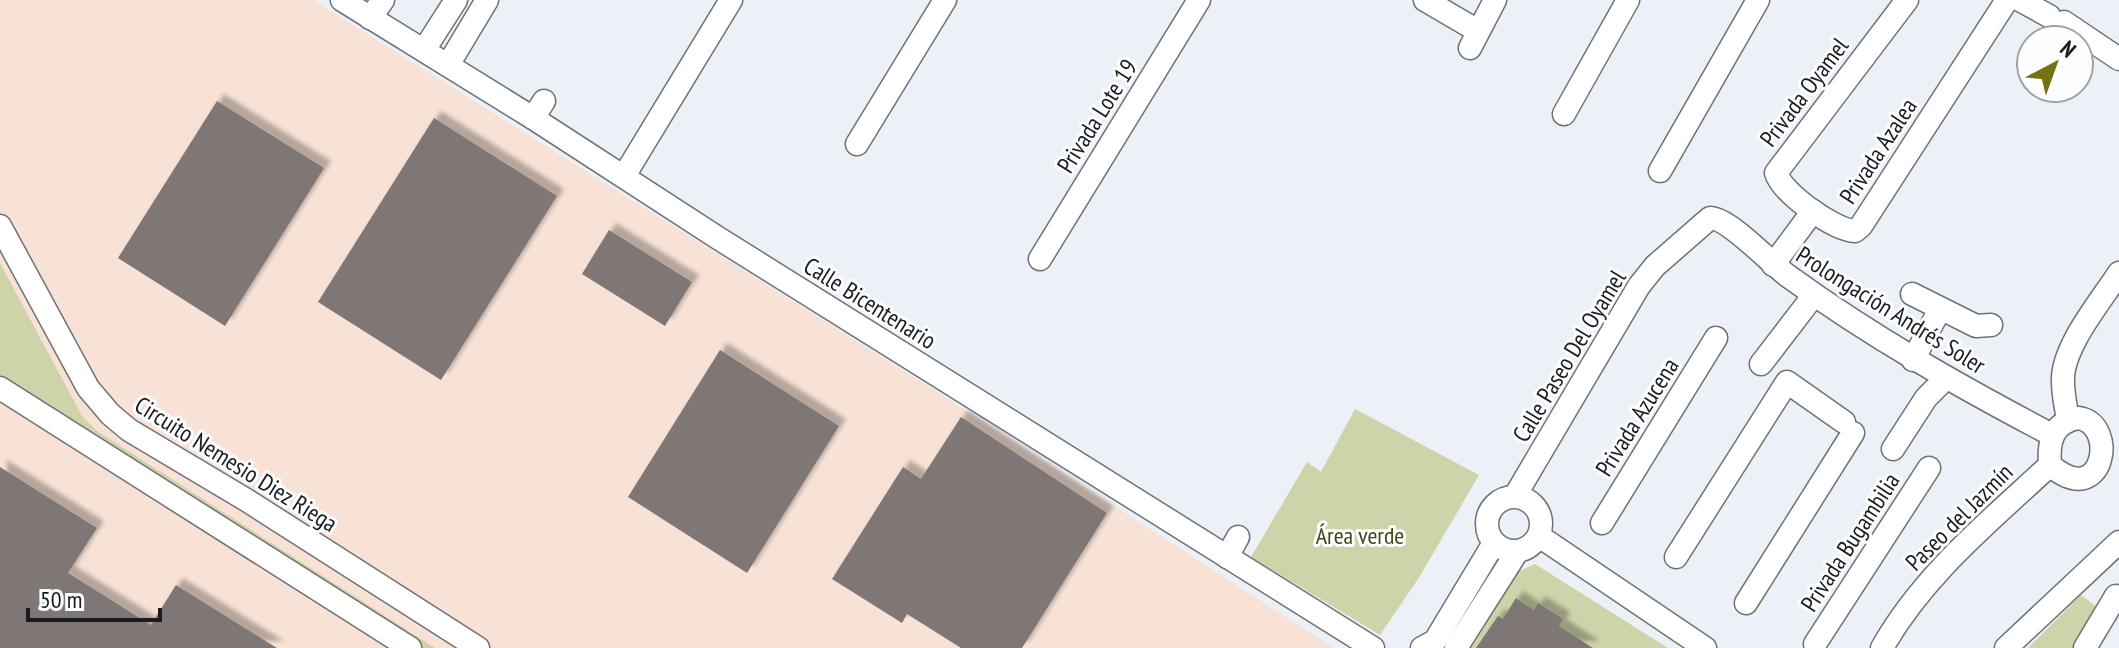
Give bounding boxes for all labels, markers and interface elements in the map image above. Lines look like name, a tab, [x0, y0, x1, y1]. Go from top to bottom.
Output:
north arrow	[2015, 24, 2095, 104]
street label: Privada Oyamel	[1753, 31, 1855, 153]
text: N	[2054, 34, 2082, 63]
street label: Privada Lote 19	[1050, 53, 1144, 179]
street label: Privada Azalea	[1832, 92, 1924, 210]
street label: Prolongación Andrés Soler	[1791, 239, 1992, 381]
street label: Calle Bicentenario	[798, 250, 942, 356]
street label: Calle Paseo Del Oyamel	[1505, 264, 1633, 448]
street label: Privada Azucena	[1588, 352, 1686, 482]
street label: Circuito Nemesio Diez Riega	[129, 389, 343, 539]
street label: Paseo del Jazmín	[1899, 457, 2019, 577]
street label: Privada Bugambilia	[1794, 467, 1906, 617]
park label: Área verde	[1316, 520, 1404, 551]
scale bar	[28, 572, 160, 622]
text: 50 m	[40, 584, 82, 615]

